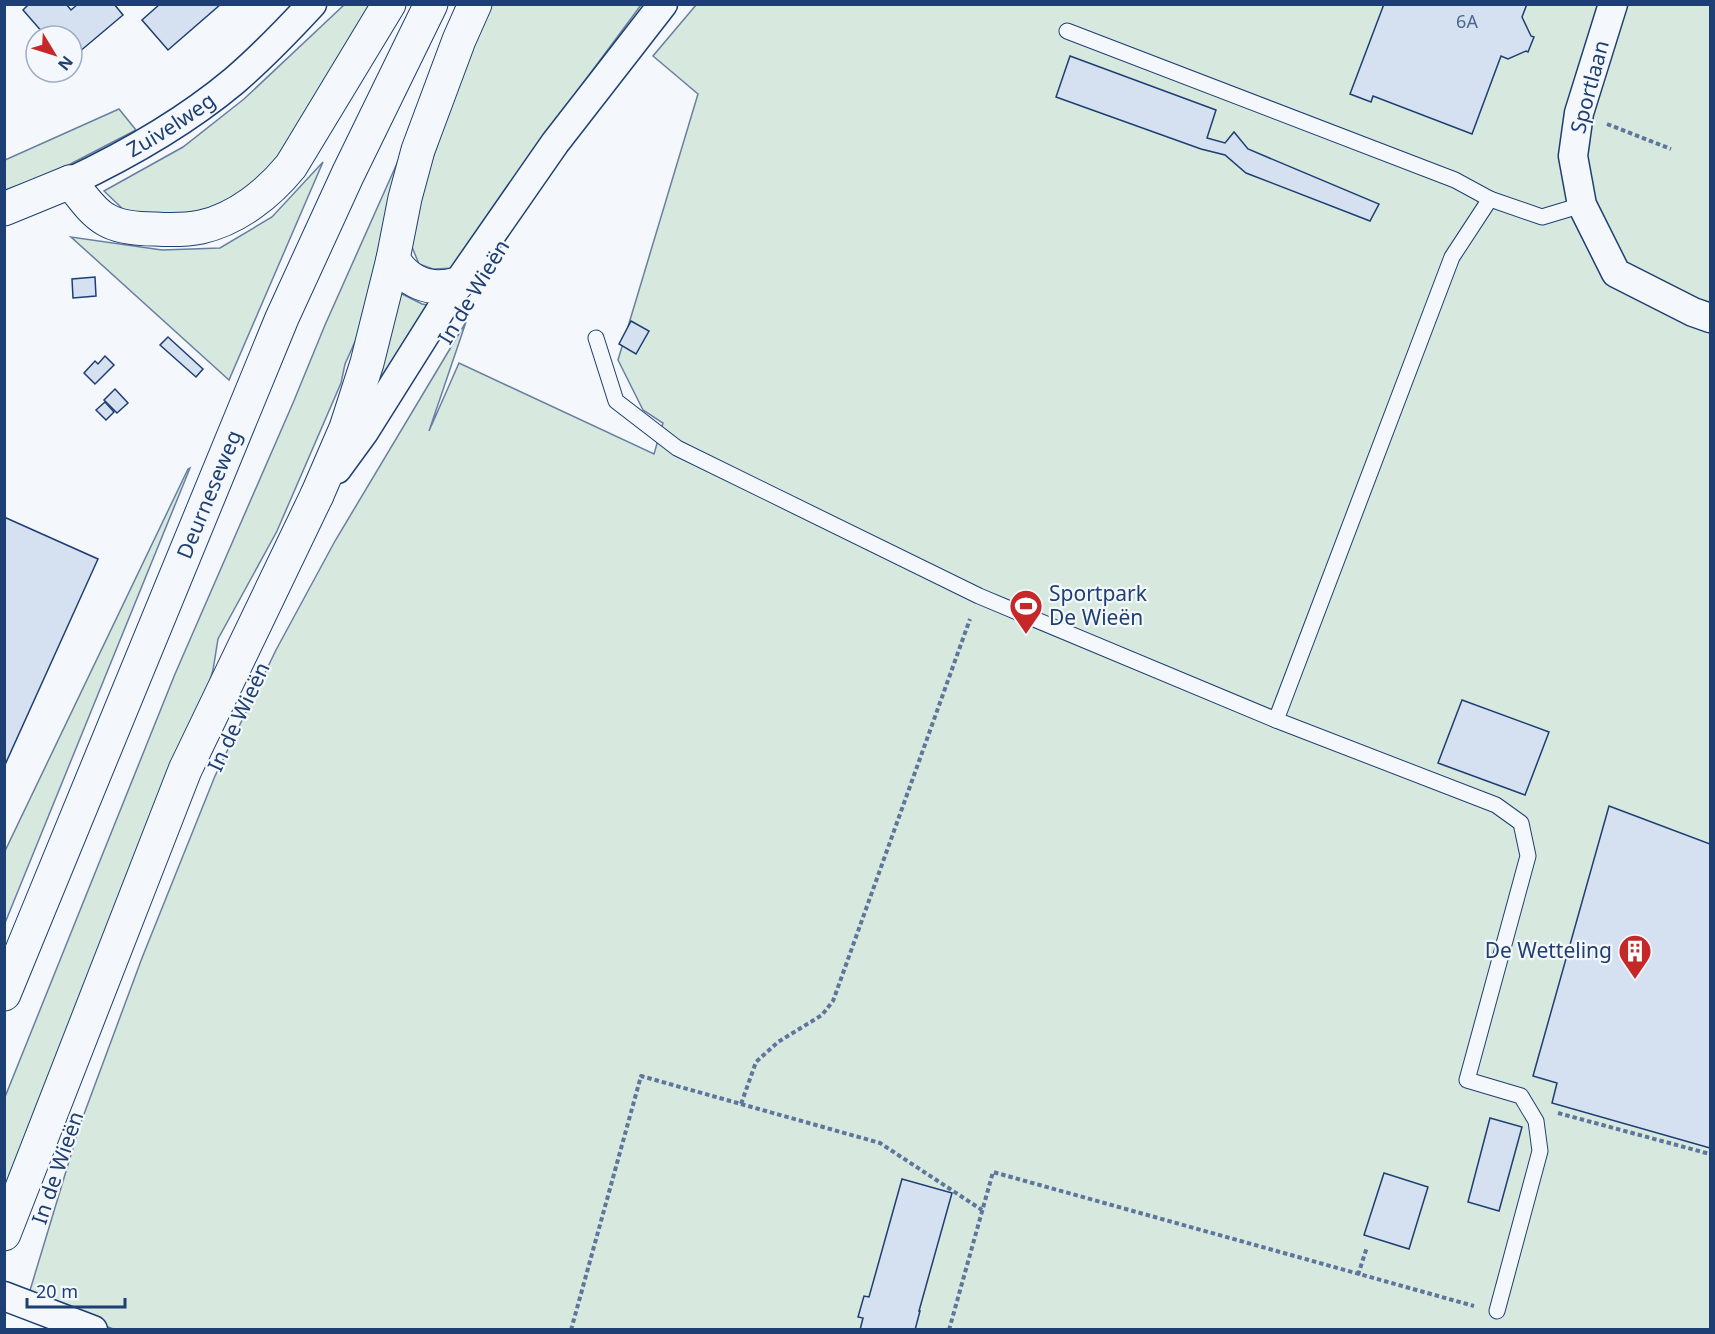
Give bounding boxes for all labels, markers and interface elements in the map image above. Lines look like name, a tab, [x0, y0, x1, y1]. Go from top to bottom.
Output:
house number: 6A	[1456, 9, 1478, 33]
north arrow	[24, 24, 84, 84]
street label: Sportlaan	[1563, 37, 1615, 136]
text: N	[53, 51, 78, 75]
street label: Zuivelweg	[121, 86, 220, 163]
street label: In de Wieën	[431, 234, 515, 349]
street label: Deurneseweg	[170, 426, 247, 563]
place label: Sportpark De Wieën	[1049, 579, 1148, 631]
sports icon: Sportpark De Wieën	[1008, 588, 1044, 635]
street label: In de Wieën	[201, 657, 276, 776]
building icon: De Wetteling	[1617, 933, 1653, 980]
place label: De Wetteling	[1485, 936, 1612, 964]
street label: In de Wieën	[25, 1108, 89, 1228]
scale bar	[27, 1271, 124, 1309]
text: 20 m	[36, 1279, 78, 1303]

